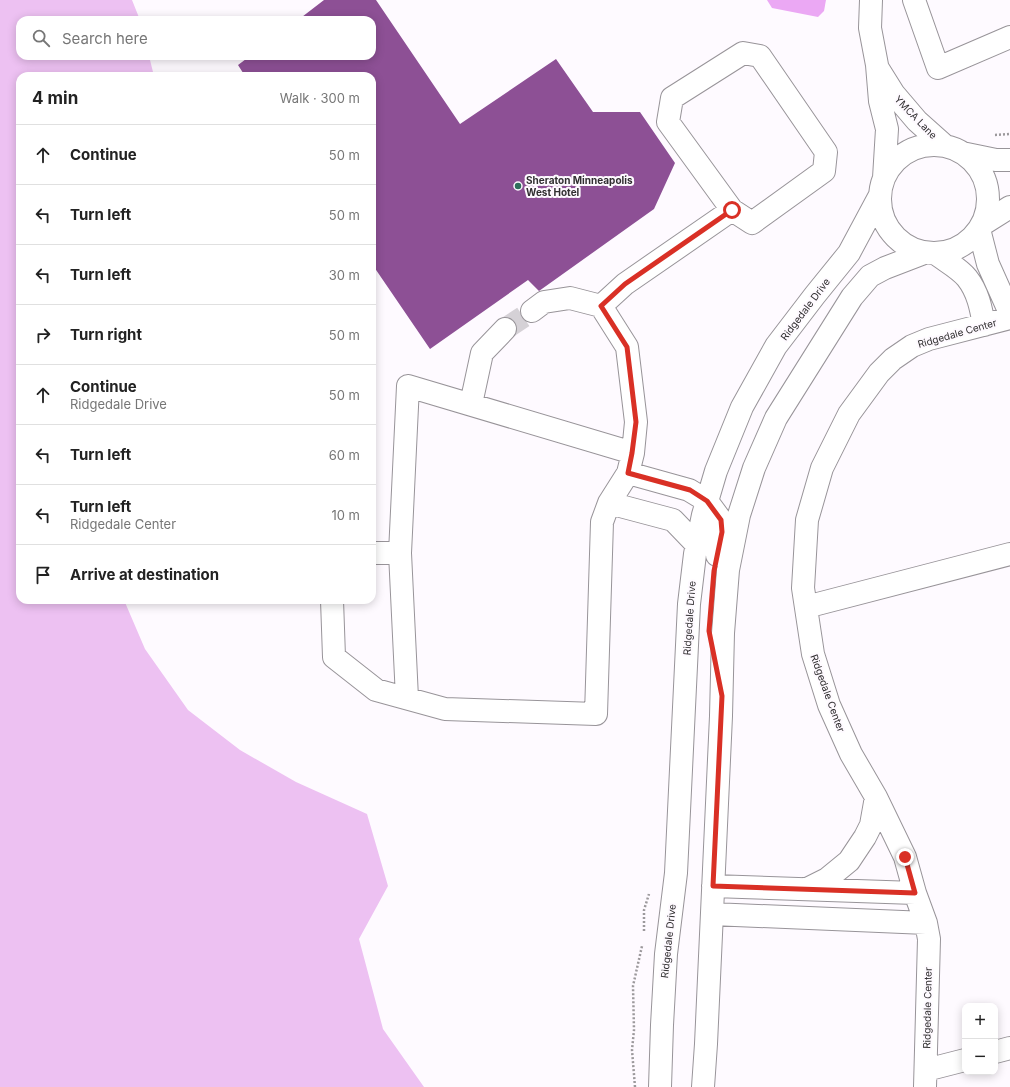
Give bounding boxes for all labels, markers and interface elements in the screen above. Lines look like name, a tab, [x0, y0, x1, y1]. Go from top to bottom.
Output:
search box	[16, 16, 376, 60]
icon: search	[30, 27, 52, 49]
text: Search here	[62, 29, 148, 48]
text: 4 min	[32, 88, 78, 108]
text: Walk · 300 m	[280, 90, 360, 106]
street label: YMCA Lane	[892, 93, 940, 141]
icon: ahead	[32, 144, 54, 166]
text: Continue	[70, 145, 137, 164]
text: 50 m	[329, 147, 360, 163]
place label: Sheraton Minneapolis West Hotel	[526, 174, 633, 198]
marker: Sheraton Minneapolis West Hotel	[513, 181, 523, 191]
route start	[723, 201, 741, 219]
icon: left	[32, 204, 54, 226]
text: Turn left	[70, 205, 131, 224]
text: 50 m	[329, 207, 360, 223]
icon: left	[32, 264, 54, 286]
text: Turn left	[70, 265, 131, 284]
text: 30 m	[329, 267, 360, 283]
street label: Ridgedale Drive	[778, 275, 832, 342]
street label: Ridgedale Center	[916, 316, 998, 350]
icon: right	[32, 324, 54, 346]
text: Turn right	[70, 325, 142, 344]
text: 50 m	[329, 327, 360, 343]
text: Continue	[70, 377, 137, 396]
icon: ahead	[32, 384, 54, 406]
text: 50 m	[329, 387, 360, 403]
text: Ridgedale Drive	[70, 396, 167, 412]
icon: left	[32, 444, 54, 466]
text: Turn left	[70, 445, 131, 464]
text: 60 m	[329, 447, 360, 463]
text: Turn left	[70, 497, 131, 516]
icon: left	[32, 504, 54, 526]
text: 10 m	[331, 507, 360, 523]
text: Ridgedale Center	[70, 516, 176, 532]
icon: arrive	[32, 564, 54, 586]
text: Arrive at destination	[70, 565, 219, 584]
street label: Ridgedale Drive	[680, 580, 698, 656]
street label: Ridgedale Center	[808, 653, 848, 734]
route end	[896, 848, 914, 866]
street label: Ridgedale Drive	[658, 903, 678, 979]
street label: Ridgedale Center	[920, 967, 934, 1049]
map controls	[962, 1003, 998, 1075]
button: +	[962, 1003, 998, 1039]
button: −	[962, 1039, 998, 1075]

